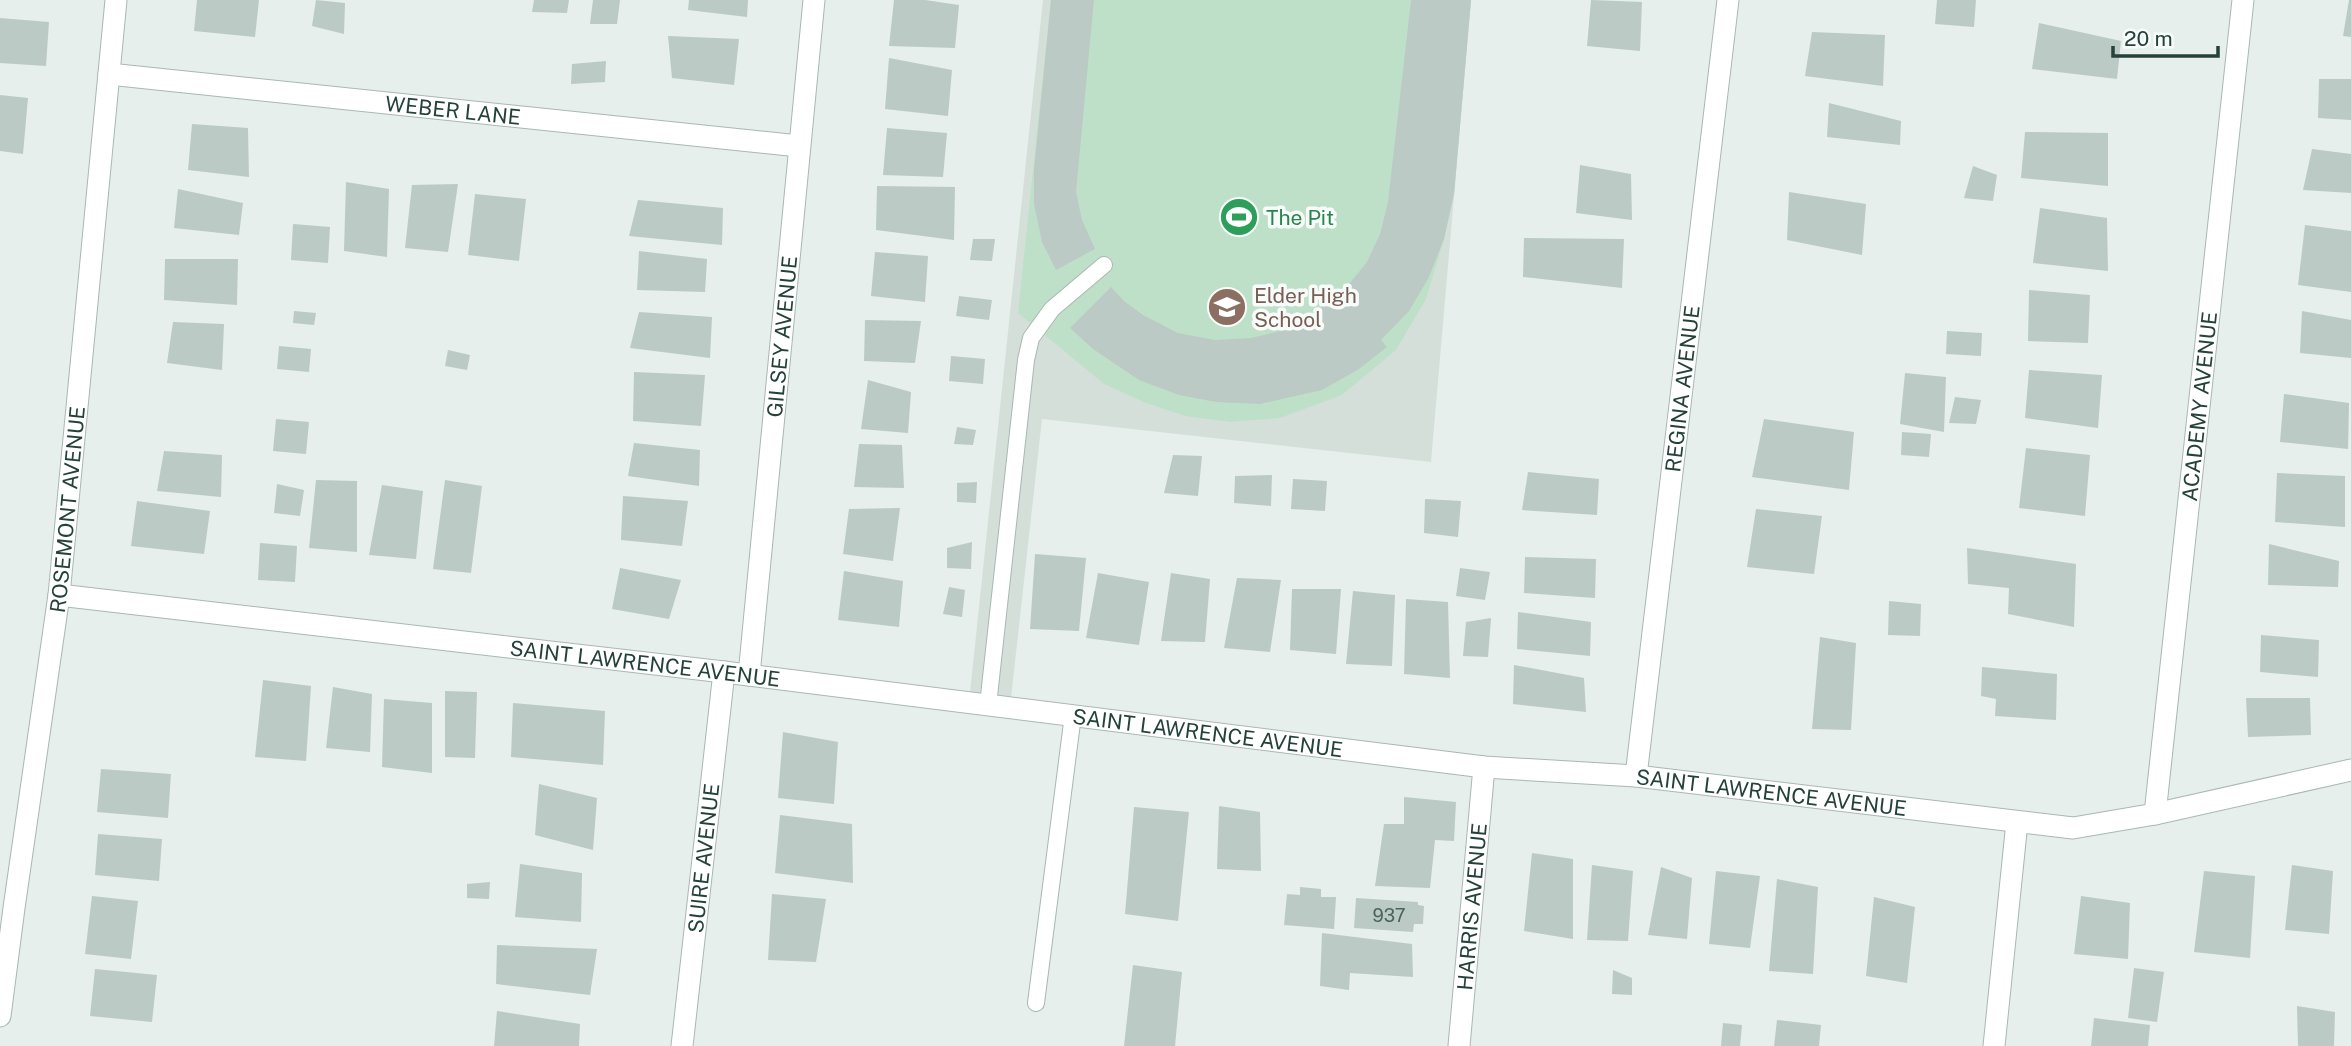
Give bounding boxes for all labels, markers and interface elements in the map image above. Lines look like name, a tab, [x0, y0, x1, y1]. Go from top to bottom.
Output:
scale bar	[2113, 14, 2218, 58]
text: 20 m	[2124, 26, 2173, 51]
street label: WEBER LANE	[384, 90, 522, 129]
sports icon: The Pit	[1218, 196, 1260, 238]
place label: The Pit	[1266, 205, 1334, 230]
street label: GILSEY AVENUE	[761, 255, 802, 418]
place label: Elder High School	[1254, 283, 1357, 332]
school or university icon: Elder High School	[1206, 286, 1248, 328]
street label: REGINA AVENUE	[1660, 304, 1704, 473]
street label: ACADEMY AVENUE	[2176, 310, 2222, 502]
street label: ROSEMONT AVENUE	[44, 405, 90, 614]
street label: SAINT LAWRENCE AVENUE	[508, 635, 782, 691]
street label: SAINT LAWRENCE AVENUE	[1071, 703, 1344, 762]
street label: SAINT LAWRENCE AVENUE	[1635, 764, 1908, 821]
street label: SUIRE AVENUE	[682, 782, 724, 934]
street label: HARRIS AVENUE	[1452, 822, 1491, 991]
house number: 937	[1373, 905, 1405, 926]

